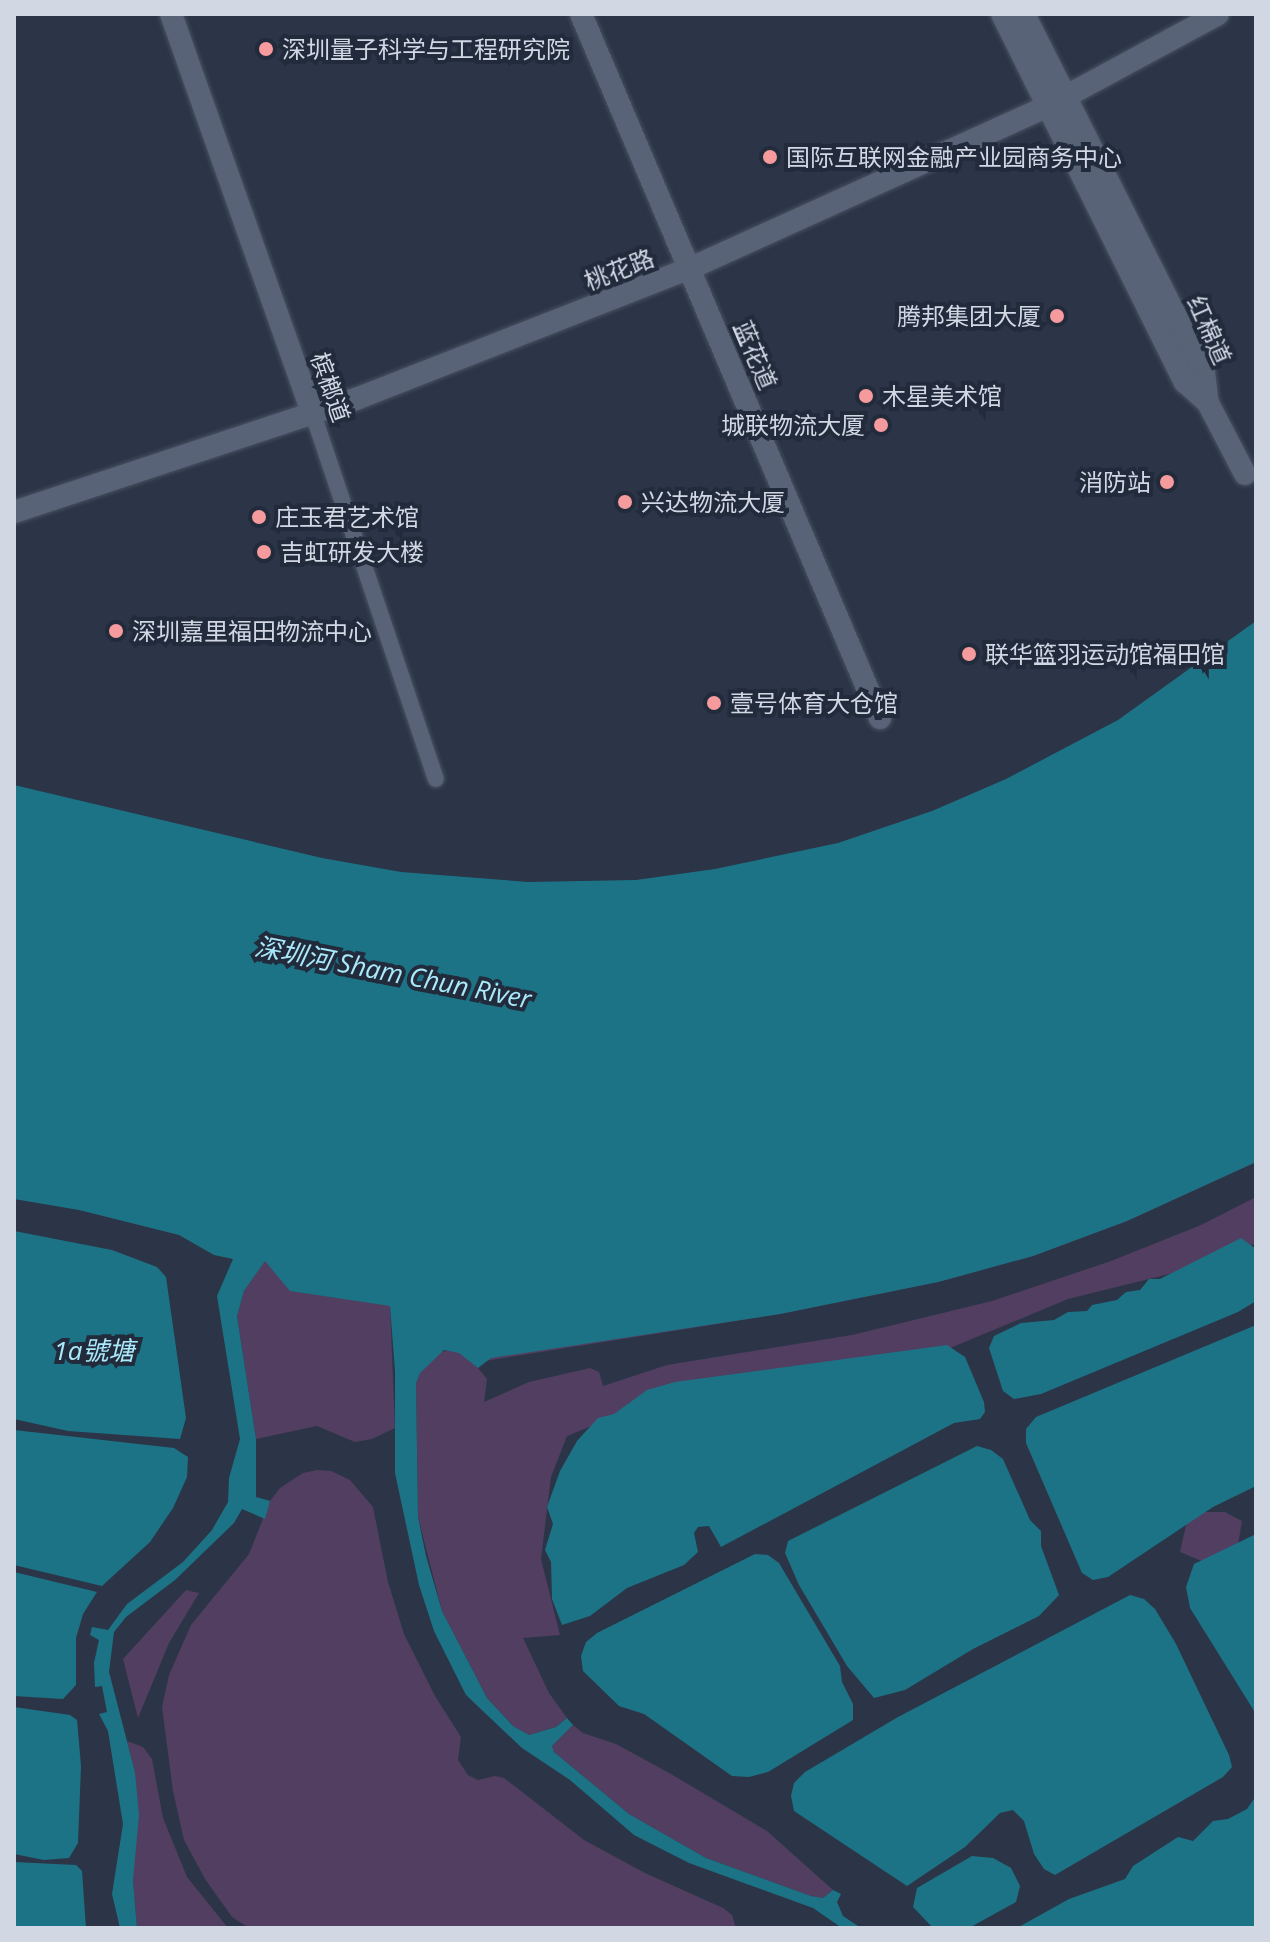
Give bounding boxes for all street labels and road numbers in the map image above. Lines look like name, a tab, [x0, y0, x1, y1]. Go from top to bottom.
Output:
street label: 桃花路	[580, 243, 658, 295]
street label: 红棉道	[1182, 291, 1238, 369]
street label: 蓝花道	[729, 316, 783, 394]
street label: 槟榔道	[306, 348, 356, 426]

